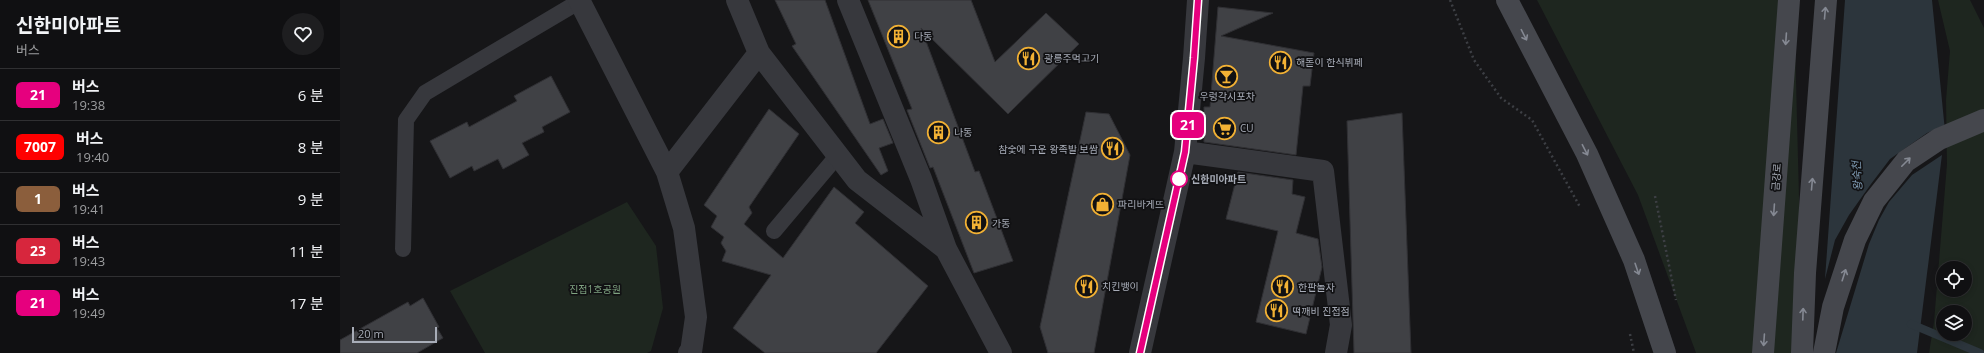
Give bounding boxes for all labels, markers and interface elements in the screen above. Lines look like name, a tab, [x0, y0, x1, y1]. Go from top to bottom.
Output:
one-way arrow	[1822, 7, 1829, 20]
text: 신한미아파트	[16, 12, 121, 38]
button: heart	[282, 13, 324, 55]
building icon: 다동	[886, 23, 912, 49]
one-way arrow	[1521, 28, 1529, 40]
place label: 다동	[914, 29, 932, 43]
one-way arrow	[1783, 32, 1790, 45]
text: 버스	[16, 41, 40, 59]
restaurant icon: 광릉주먹고기	[1015, 45, 1041, 71]
restaurant icon: 해돋이 한식뷔페	[1268, 49, 1294, 75]
place label: 광릉주먹고기	[1044, 51, 1099, 65]
place label: 해돋이 한식뷔페	[1296, 55, 1363, 69]
bar icon: 우렁각시포차	[1214, 63, 1240, 89]
text: 버스	[72, 76, 100, 96]
text: 21	[30, 85, 46, 104]
text: 6 분	[298, 85, 324, 105]
place label: 우렁각시포차	[1199, 89, 1255, 103]
text: 19:38	[72, 96, 105, 114]
line badge: 21	[1170, 112, 1206, 138]
text: 21	[1180, 115, 1196, 134]
supermarket icon: CU	[1212, 115, 1238, 141]
building icon: 나동	[926, 119, 952, 145]
place label: CU	[1240, 121, 1254, 135]
place label: 나동	[954, 125, 972, 139]
text: 버스	[76, 128, 104, 148]
restaurant icon: 참숯에 구운 왕족발 보쌈	[1100, 136, 1126, 162]
text: 7007	[24, 137, 56, 156]
text: 8 분	[298, 137, 324, 157]
place label: 참숯에 구운 왕족발 보쌈	[998, 142, 1098, 156]
one-way arrow	[1581, 144, 1589, 156]
text: 19:40	[76, 148, 109, 166]
one-way arrow	[1901, 158, 1911, 167]
water label: 왕숙천	[1848, 159, 1865, 192]
street label: 금강로	[1768, 163, 1784, 191]
marker: 신한미아파트	[1170, 170, 1188, 188]
place label: 신한미아파트	[1191, 172, 1246, 186]
one-way arrow	[1808, 178, 1815, 191]
text: 버스	[72, 180, 100, 200]
text: 1	[34, 189, 42, 208]
text: 9 분	[298, 189, 324, 209]
shop icon: 파리바게뜨	[1089, 191, 1115, 217]
place label: 파리바게뜨	[1118, 197, 1164, 211]
text: 19:41	[72, 200, 105, 218]
one-way arrow	[1770, 203, 1777, 216]
building icon: 가동	[964, 210, 990, 236]
place label: 가동	[992, 216, 1010, 230]
text: 버스	[72, 232, 100, 252]
text: 23	[30, 241, 46, 260]
text: 11 분	[289, 241, 324, 261]
text: 19:43	[72, 252, 105, 270]
map controls	[1936, 261, 1972, 341]
button: locate	[1936, 261, 1972, 297]
one-way arrow	[1634, 262, 1641, 275]
one-way arrow	[1840, 269, 1848, 281]
restaurant icon: 치킨뱅이	[1073, 273, 1099, 299]
restaurant icon: 한판놀자	[1270, 274, 1296, 300]
place label: 치킨뱅이	[1102, 279, 1139, 293]
place label: 한판놀자	[1298, 280, 1336, 294]
park label: 진접1호공원	[569, 282, 621, 296]
text: 버스	[72, 284, 100, 304]
text: 21	[30, 293, 46, 312]
text: 17 분	[289, 293, 324, 313]
restaurant icon: 떡깨비 진접점	[1263, 298, 1289, 324]
text: 19:49	[72, 304, 105, 322]
place label: 떡깨비 진접점	[1292, 304, 1350, 318]
button: layers	[1936, 305, 1972, 341]
one-way arrow	[1800, 308, 1807, 321]
scale bar	[352, 325, 437, 344]
text: 20 m	[358, 326, 384, 341]
one-way arrow	[1760, 333, 1767, 346]

